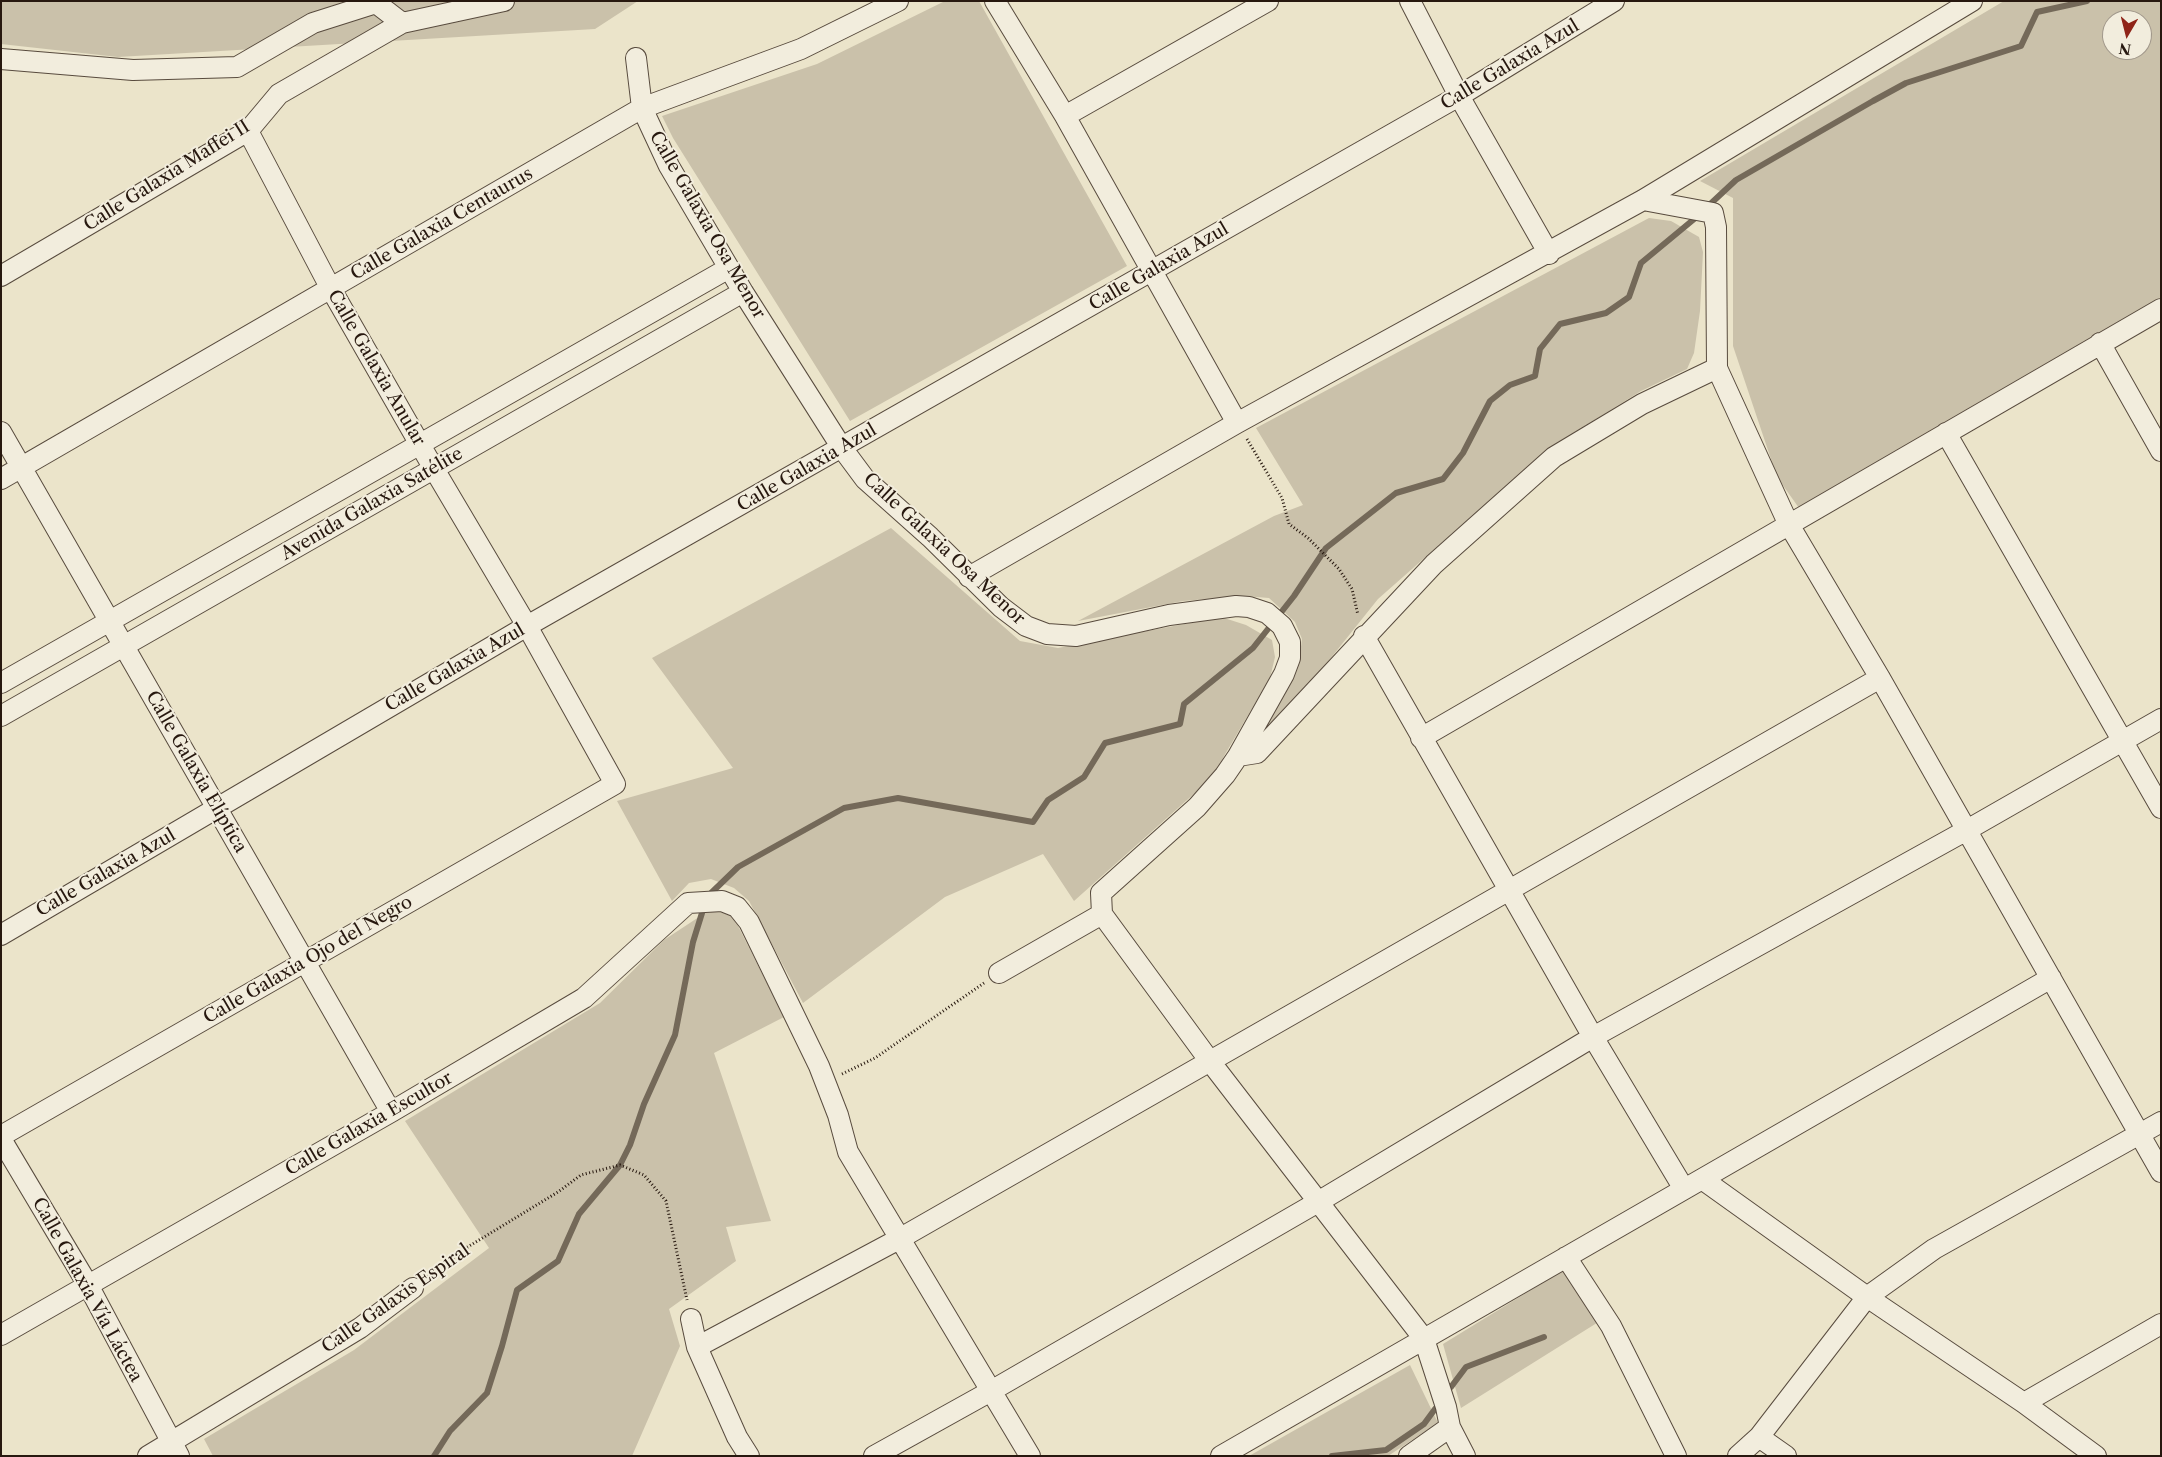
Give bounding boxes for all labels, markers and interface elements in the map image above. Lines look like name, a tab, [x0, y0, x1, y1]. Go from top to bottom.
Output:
north arrow	[2102, 10, 2152, 60]
street label: Calle Galaxia Azul	[1437, 15, 1583, 115]
text: N	[2118, 39, 2132, 59]
street label: Calle Galaxia Maffei II	[80, 116, 254, 236]
street label: Calle Galaxia Osa Menor	[644, 127, 770, 323]
street label: Calle Galaxia Centaurus	[347, 163, 537, 285]
street label: Calle Galaxia Azul	[1086, 218, 1232, 316]
street label: Calle Galaxia Anular	[323, 286, 429, 450]
street label: Calle Galaxia Azul	[734, 419, 880, 517]
street label: Avenida Galaxia Satélite	[277, 443, 467, 565]
street label: Calle Galaxia Osa Menor	[859, 469, 1029, 629]
street label: Calle Galaxia Azul	[382, 619, 528, 717]
street label: Calle Galaxia Elíptica	[141, 687, 251, 857]
street label: Calle Galaxia Azul	[33, 824, 179, 922]
street label: Calle Galaxia Ojo del Negro	[200, 891, 416, 1029]
street label: Calle Galaxia Escultor	[282, 1067, 456, 1181]
street label: Calle Galaxia Vía Láctea	[27, 1194, 147, 1386]
street label: Calle Galaxis Espiral	[318, 1240, 474, 1358]

